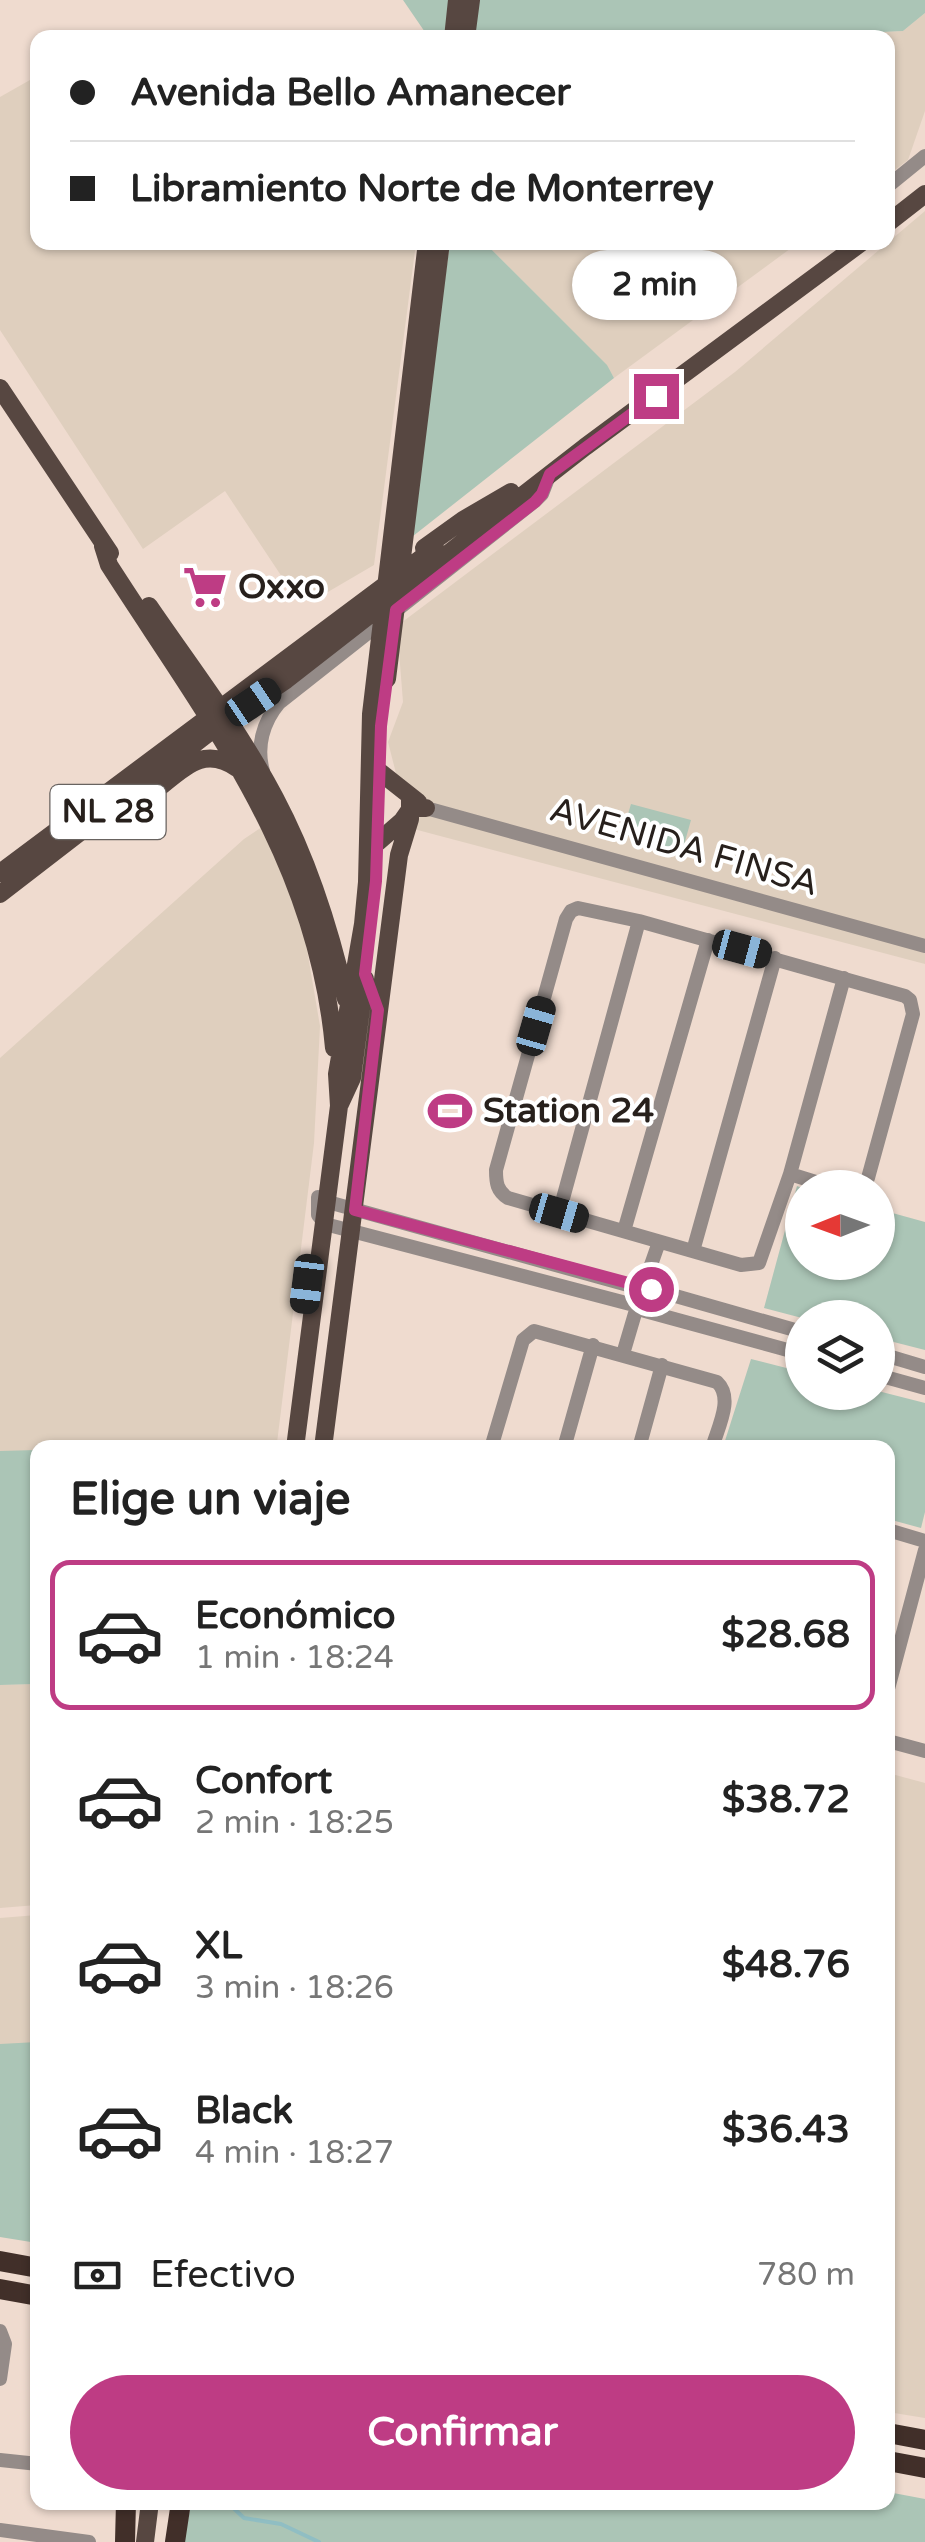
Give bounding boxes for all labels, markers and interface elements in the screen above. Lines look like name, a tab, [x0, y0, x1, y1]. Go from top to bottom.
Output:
text: Avenida Bello Amanecer	[130, 70, 571, 116]
text: Libramiento Norte de Monterrey	[130, 166, 714, 212]
callout: 2 min	[574, 251, 738, 321]
text: 2 min	[612, 266, 697, 304]
route end	[634, 374, 679, 419]
supermarket icon: Oxxo	[181, 563, 229, 611]
place label: Oxxo	[238, 566, 325, 608]
car	[220, 673, 286, 731]
road number: NL 28	[51, 785, 166, 839]
street label: AVENIDA FINSA	[545, 789, 823, 905]
car	[709, 927, 775, 971]
car	[513, 993, 559, 1059]
sports icon: Station 24	[426, 1087, 474, 1135]
place label: Station 24	[483, 1090, 654, 1132]
north arrow	[785, 1170, 895, 1280]
map controls	[785, 1170, 895, 1410]
car	[526, 1190, 592, 1236]
car	[288, 1252, 326, 1316]
route start	[629, 1267, 674, 1312]
button: layers	[785, 1300, 895, 1410]
text: Elige un viaje	[70, 1473, 350, 1527]
icon: car	[75, 1590, 165, 1680]
text: Económico	[195, 1593, 396, 1639]
text: $28.68	[721, 1612, 850, 1658]
text: 1 min · 18:24	[195, 1639, 394, 1677]
icon: car	[75, 1755, 165, 1845]
text: Confort	[195, 1758, 332, 1804]
text: $38.72	[722, 1777, 850, 1823]
text: 2 min · 18:25	[195, 1804, 394, 1842]
icon: car	[75, 1920, 165, 2010]
text: XL	[195, 1923, 242, 1969]
text: $48.76	[722, 1942, 850, 1988]
text: 3 min · 18:26	[195, 1969, 394, 2007]
icon: car	[75, 2085, 165, 2175]
text: Black	[195, 2088, 293, 2134]
text: $36.43	[722, 2107, 850, 2153]
text: 4 min · 18:27	[195, 2134, 394, 2172]
icon: cash	[70, 2248, 125, 2303]
text: Efectivo	[150, 2252, 296, 2298]
text: 780 m	[757, 2256, 855, 2294]
button: Confirmar	[70, 2375, 855, 2490]

